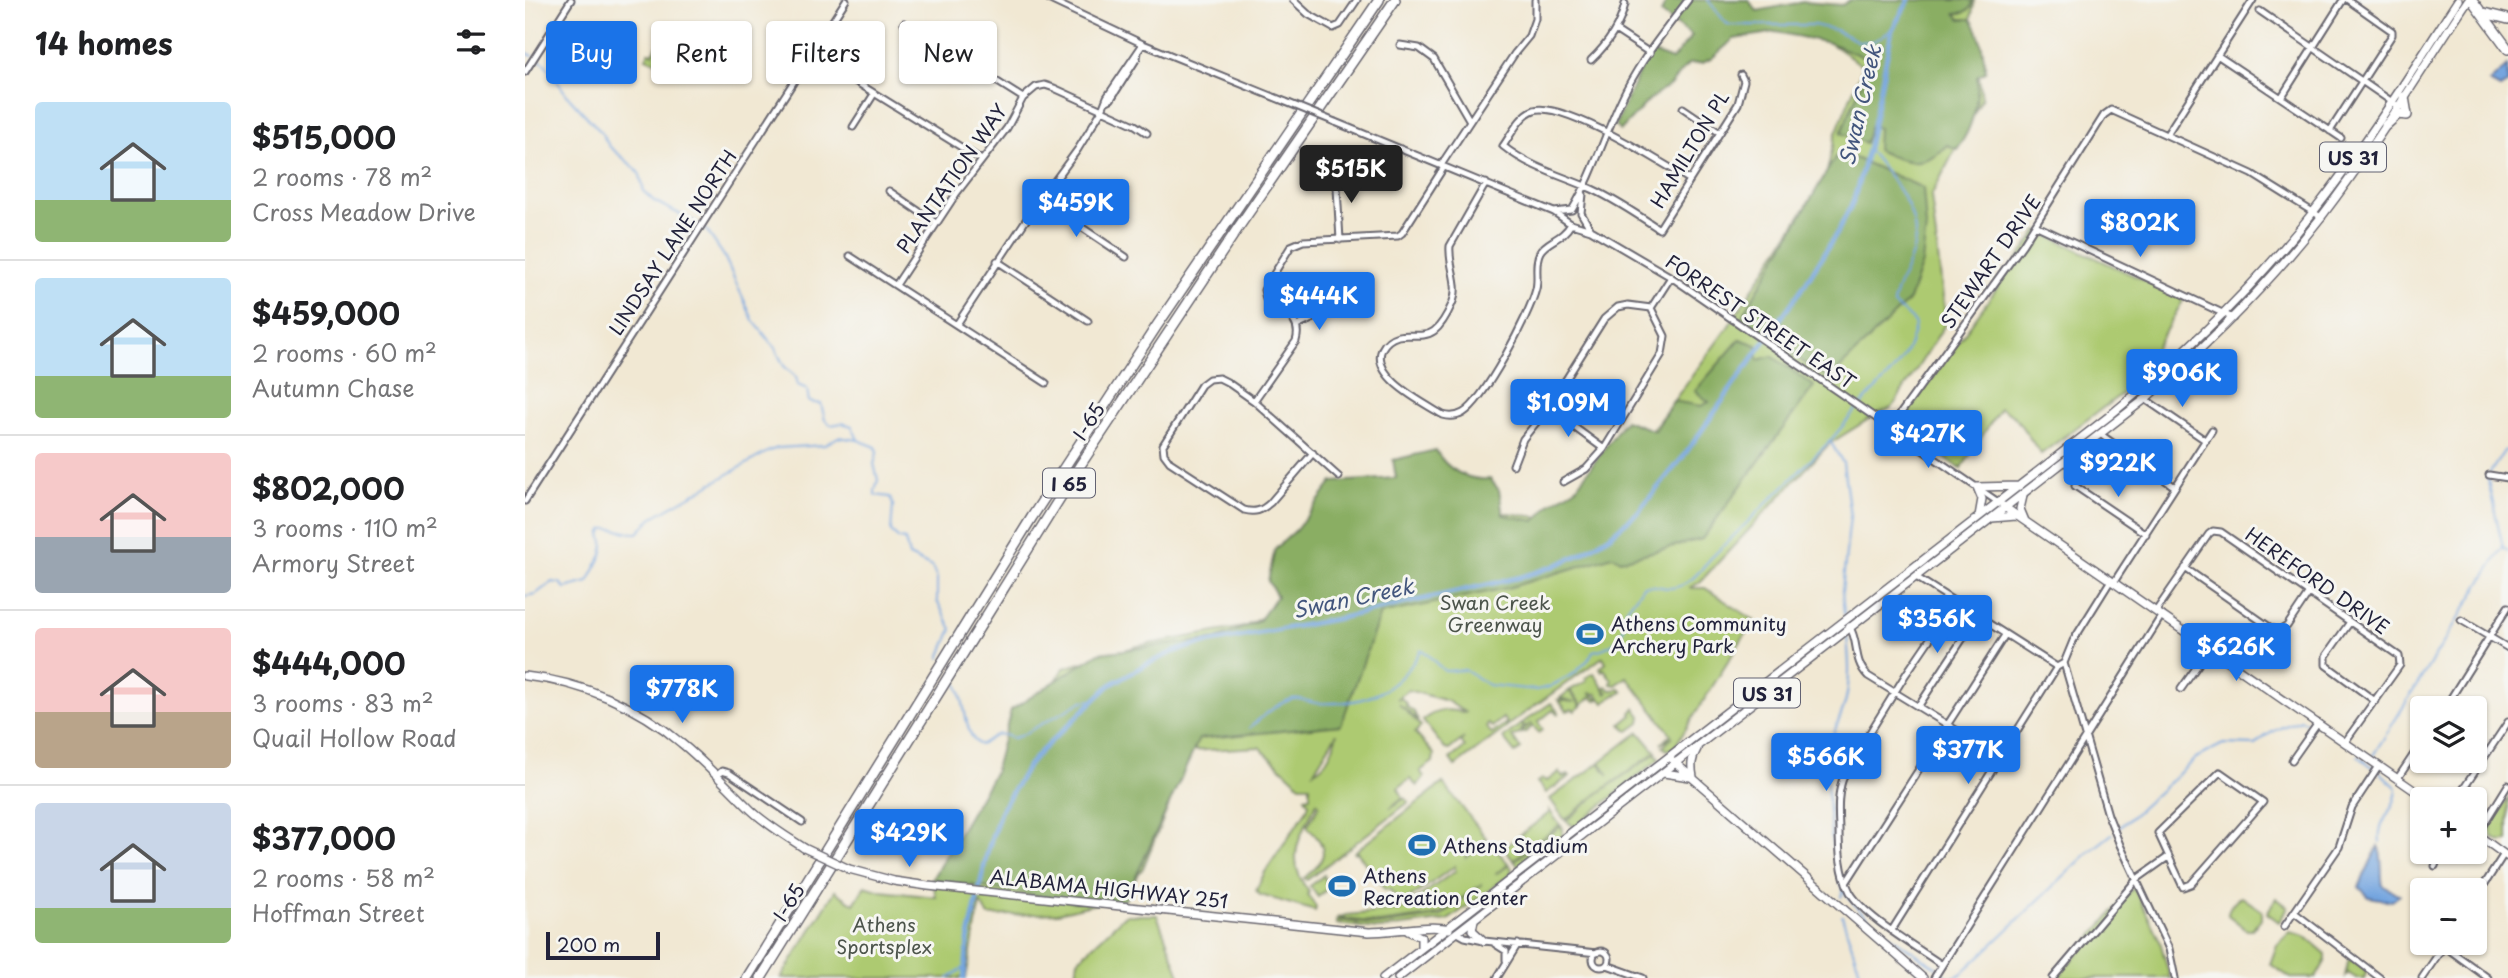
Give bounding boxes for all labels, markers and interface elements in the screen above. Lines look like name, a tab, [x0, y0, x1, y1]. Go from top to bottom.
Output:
text: 14 homes	[35, 20, 173, 65]
chip: Buy	[546, 21, 637, 84]
chip: Rent	[651, 21, 752, 84]
chip: Filters	[766, 21, 885, 84]
chip: New	[899, 21, 997, 84]
icon: filters	[452, 23, 490, 61]
water label: Swan Creek	[1830, 40, 1889, 168]
street label: HAMILTON PL	[1643, 85, 1735, 213]
street label: PLANTATION WAY	[889, 98, 1013, 258]
text: $515,000	[252, 114, 396, 159]
icon: home	[91, 130, 175, 214]
road number: US 31	[2320, 142, 2386, 172]
street label: LINDSAY LANE NORTH	[601, 144, 743, 340]
pin: $515K	[1302, 146, 1400, 205]
text: $515K	[1316, 150, 1386, 185]
text: 2 rooms · 78 m²	[252, 159, 432, 194]
pin: $459K	[1027, 180, 1125, 239]
text: $459K	[1038, 184, 1114, 219]
street label: STEWART DRIVE	[1933, 188, 2047, 334]
text: Cross Meadow Drive	[252, 194, 476, 229]
pin: $802K	[2091, 200, 2189, 259]
text: $802K	[2100, 204, 2180, 239]
street label: FORREST STREET EAST	[1660, 247, 1862, 395]
pin: $444K	[1270, 272, 1368, 332]
text: $444K	[1280, 277, 1358, 312]
text: $459,000	[252, 290, 400, 335]
icon: home	[91, 306, 175, 390]
text: 2 rooms · 60 m²	[252, 335, 437, 370]
pin: $906K	[2133, 350, 2231, 409]
text: $906K	[2142, 354, 2222, 389]
text: Autumn Chase	[252, 370, 414, 405]
pin: $1.09M	[1511, 380, 1625, 439]
text: $1.09M	[1526, 384, 1610, 419]
street label: I-65	[1065, 397, 1111, 445]
pin: $427K	[1879, 410, 1977, 470]
text: $427K	[1890, 415, 1966, 450]
pin: $922K	[2069, 440, 2167, 499]
text: $922K	[2080, 444, 2156, 479]
text: $802,000	[252, 465, 405, 510]
road number: I 65	[1043, 468, 1095, 498]
icon: home	[91, 481, 175, 565]
text: 3 rooms · 110 m²	[252, 510, 438, 545]
street label: HEREFORD DRIVE	[2240, 520, 2396, 640]
text: Armory Street	[252, 545, 415, 580]
water label: Swan Creek	[1290, 568, 1418, 625]
park label: Swan Creek Greenway	[1439, 588, 1551, 638]
pin: $356K	[1888, 596, 1986, 655]
text: $356K	[1898, 600, 1976, 635]
place label: Athens Community Archery Park	[1611, 609, 1787, 659]
sports icon: Athens Community Archery Park	[1575, 619, 1605, 649]
pin: $626K	[2187, 624, 2285, 683]
text: $626K	[2197, 628, 2275, 663]
text: $444,000	[252, 640, 406, 685]
icon: home	[91, 656, 175, 740]
pin: $778K	[633, 666, 731, 725]
text: $778K	[646, 670, 718, 705]
road number: US 31	[1734, 678, 1800, 708]
text: 3 rooms · 83 m²	[252, 685, 434, 720]
map controls	[2410, 696, 2487, 955]
button: layers	[2410, 696, 2487, 773]
text: Quail Hollow Road	[252, 720, 457, 755]
pin: $377K	[1919, 726, 2017, 786]
text: $377K	[1932, 731, 2004, 766]
pin: $566K	[1777, 734, 1875, 793]
text: $566K	[1787, 738, 1865, 773]
button: +	[2410, 787, 2487, 864]
pin: $429K	[860, 810, 958, 869]
text: $429K	[871, 814, 947, 849]
text: $377,000	[252, 815, 396, 860]
sports icon: Athens Stadium	[1407, 830, 1437, 860]
icon: home	[91, 831, 175, 915]
place label: Athens Stadium	[1443, 831, 1588, 859]
text: 2 rooms · 58 m²	[252, 860, 435, 895]
place label: Athens Recreation Center	[1363, 861, 1528, 911]
street label: ALABAMA HIGHWAY 251	[988, 862, 1230, 914]
sports icon: Athens Recreation Center	[1327, 871, 1357, 901]
street label: I-65	[765, 878, 811, 926]
button: −	[2410, 878, 2487, 955]
text: Hoffman Street	[252, 895, 425, 930]
park label: Athens Sportsplex	[836, 910, 932, 960]
scale bar	[546, 929, 660, 961]
text: 200 m	[557, 930, 620, 958]

